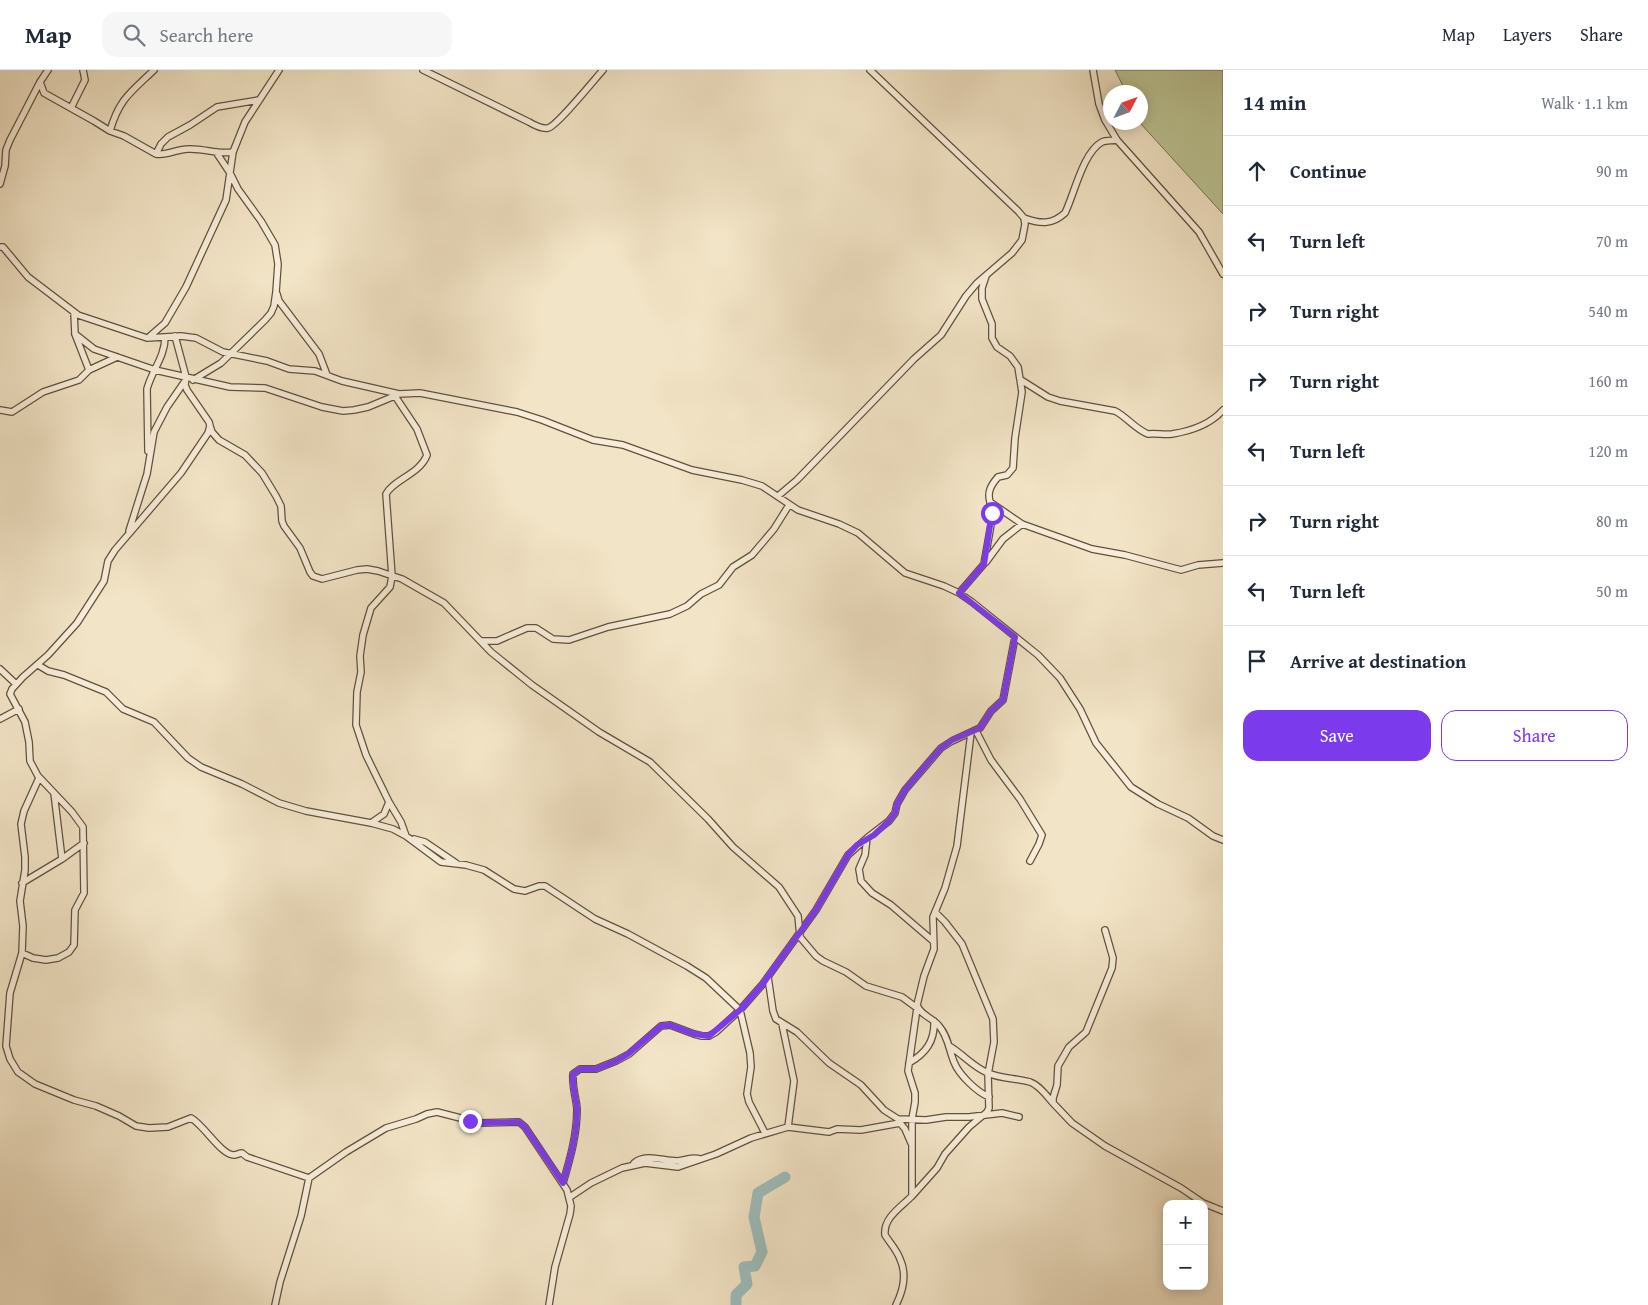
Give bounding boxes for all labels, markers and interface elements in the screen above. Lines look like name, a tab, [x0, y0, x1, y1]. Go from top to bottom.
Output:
search box	[102, 12, 452, 57]
text: Map	[25, 17, 72, 52]
icon: search	[120, 21, 148, 49]
text: Search here	[160, 21, 253, 49]
text: Map	[1442, 21, 1475, 48]
text: Layers	[1503, 21, 1552, 48]
text: Share	[1580, 21, 1623, 48]
north arrow	[1103, 85, 1148, 130]
text: 14 min	[1243, 87, 1306, 118]
text: Walk · 1.1 km	[1541, 91, 1628, 115]
icon: ahead	[1243, 157, 1271, 185]
text: Continue	[1290, 157, 1367, 185]
text: 90 m	[1596, 159, 1628, 183]
icon: left	[1243, 227, 1271, 255]
text: Turn left	[1290, 227, 1365, 255]
text: 70 m	[1596, 229, 1628, 253]
icon: right	[1243, 297, 1271, 325]
text: Turn right	[1290, 297, 1379, 325]
text: 540 m	[1588, 299, 1628, 323]
icon: right	[1243, 367, 1271, 395]
text: Turn right	[1290, 367, 1379, 395]
text: 160 m	[1588, 369, 1628, 393]
icon: left	[1243, 437, 1271, 465]
text: Turn left	[1290, 437, 1365, 465]
text: 120 m	[1588, 439, 1628, 463]
route start	[981, 502, 1004, 525]
icon: right	[1243, 507, 1271, 535]
text: Turn right	[1290, 507, 1379, 535]
text: 80 m	[1596, 509, 1628, 533]
icon: left	[1243, 577, 1271, 605]
text: Turn left	[1290, 577, 1365, 605]
text: 50 m	[1596, 579, 1628, 603]
icon: arrive	[1243, 647, 1271, 675]
text: Arrive at destination	[1290, 647, 1466, 675]
button: Save	[1243, 710, 1431, 761]
button: Share	[1441, 710, 1628, 761]
route end	[459, 1110, 482, 1133]
map controls	[1163, 1200, 1208, 1290]
button: +	[1163, 1200, 1208, 1245]
button: −	[1163, 1245, 1208, 1290]

